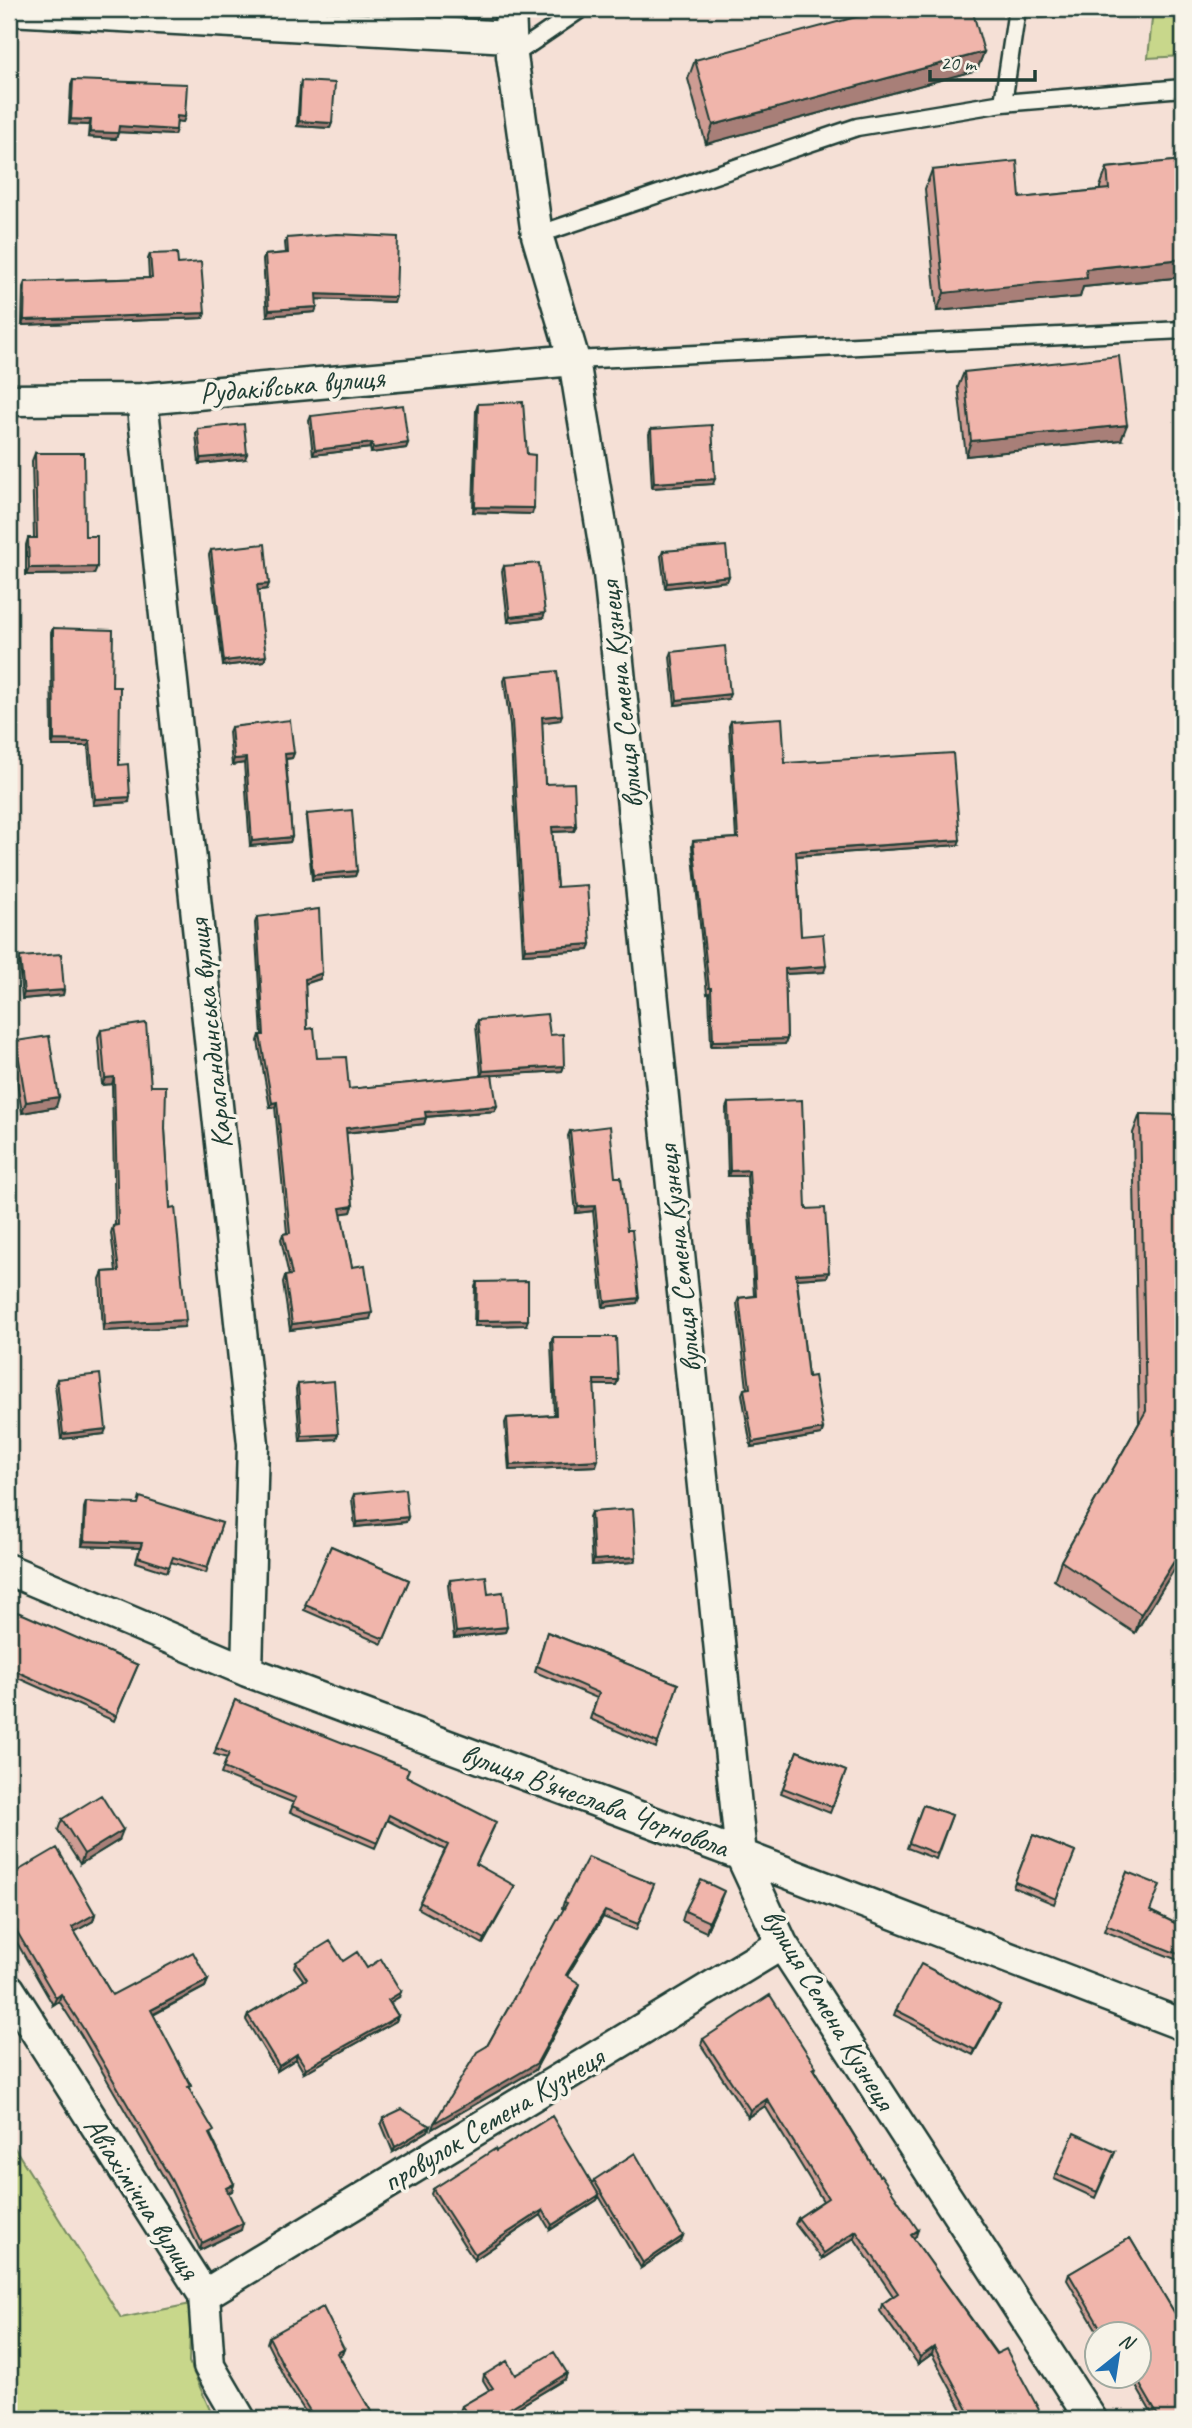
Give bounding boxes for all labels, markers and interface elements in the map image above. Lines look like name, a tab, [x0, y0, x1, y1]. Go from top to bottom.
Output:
scale bar	[930, 38, 1034, 82]
text: 20 m	[940, 50, 978, 76]
street label: Рудаківська вулиця	[198, 358, 387, 412]
street label: вулиця Семена Кузнеця	[590, 577, 652, 811]
street label: Карагандинська вулиця	[179, 915, 241, 1150]
street label: вулиця Семена Кузнеця	[648, 1141, 710, 1375]
street label: вулиця В'ячеслава Чорновола	[456, 1734, 736, 1867]
street label: вулиця Семена Кузнеця	[754, 1901, 906, 2119]
street label: провулок Семена Кузнеця	[375, 2036, 613, 2200]
street label: Авіахімічна вулиця	[75, 2110, 209, 2287]
north arrow	[1084, 2320, 1154, 2390]
text: N	[1115, 2328, 1140, 2356]

